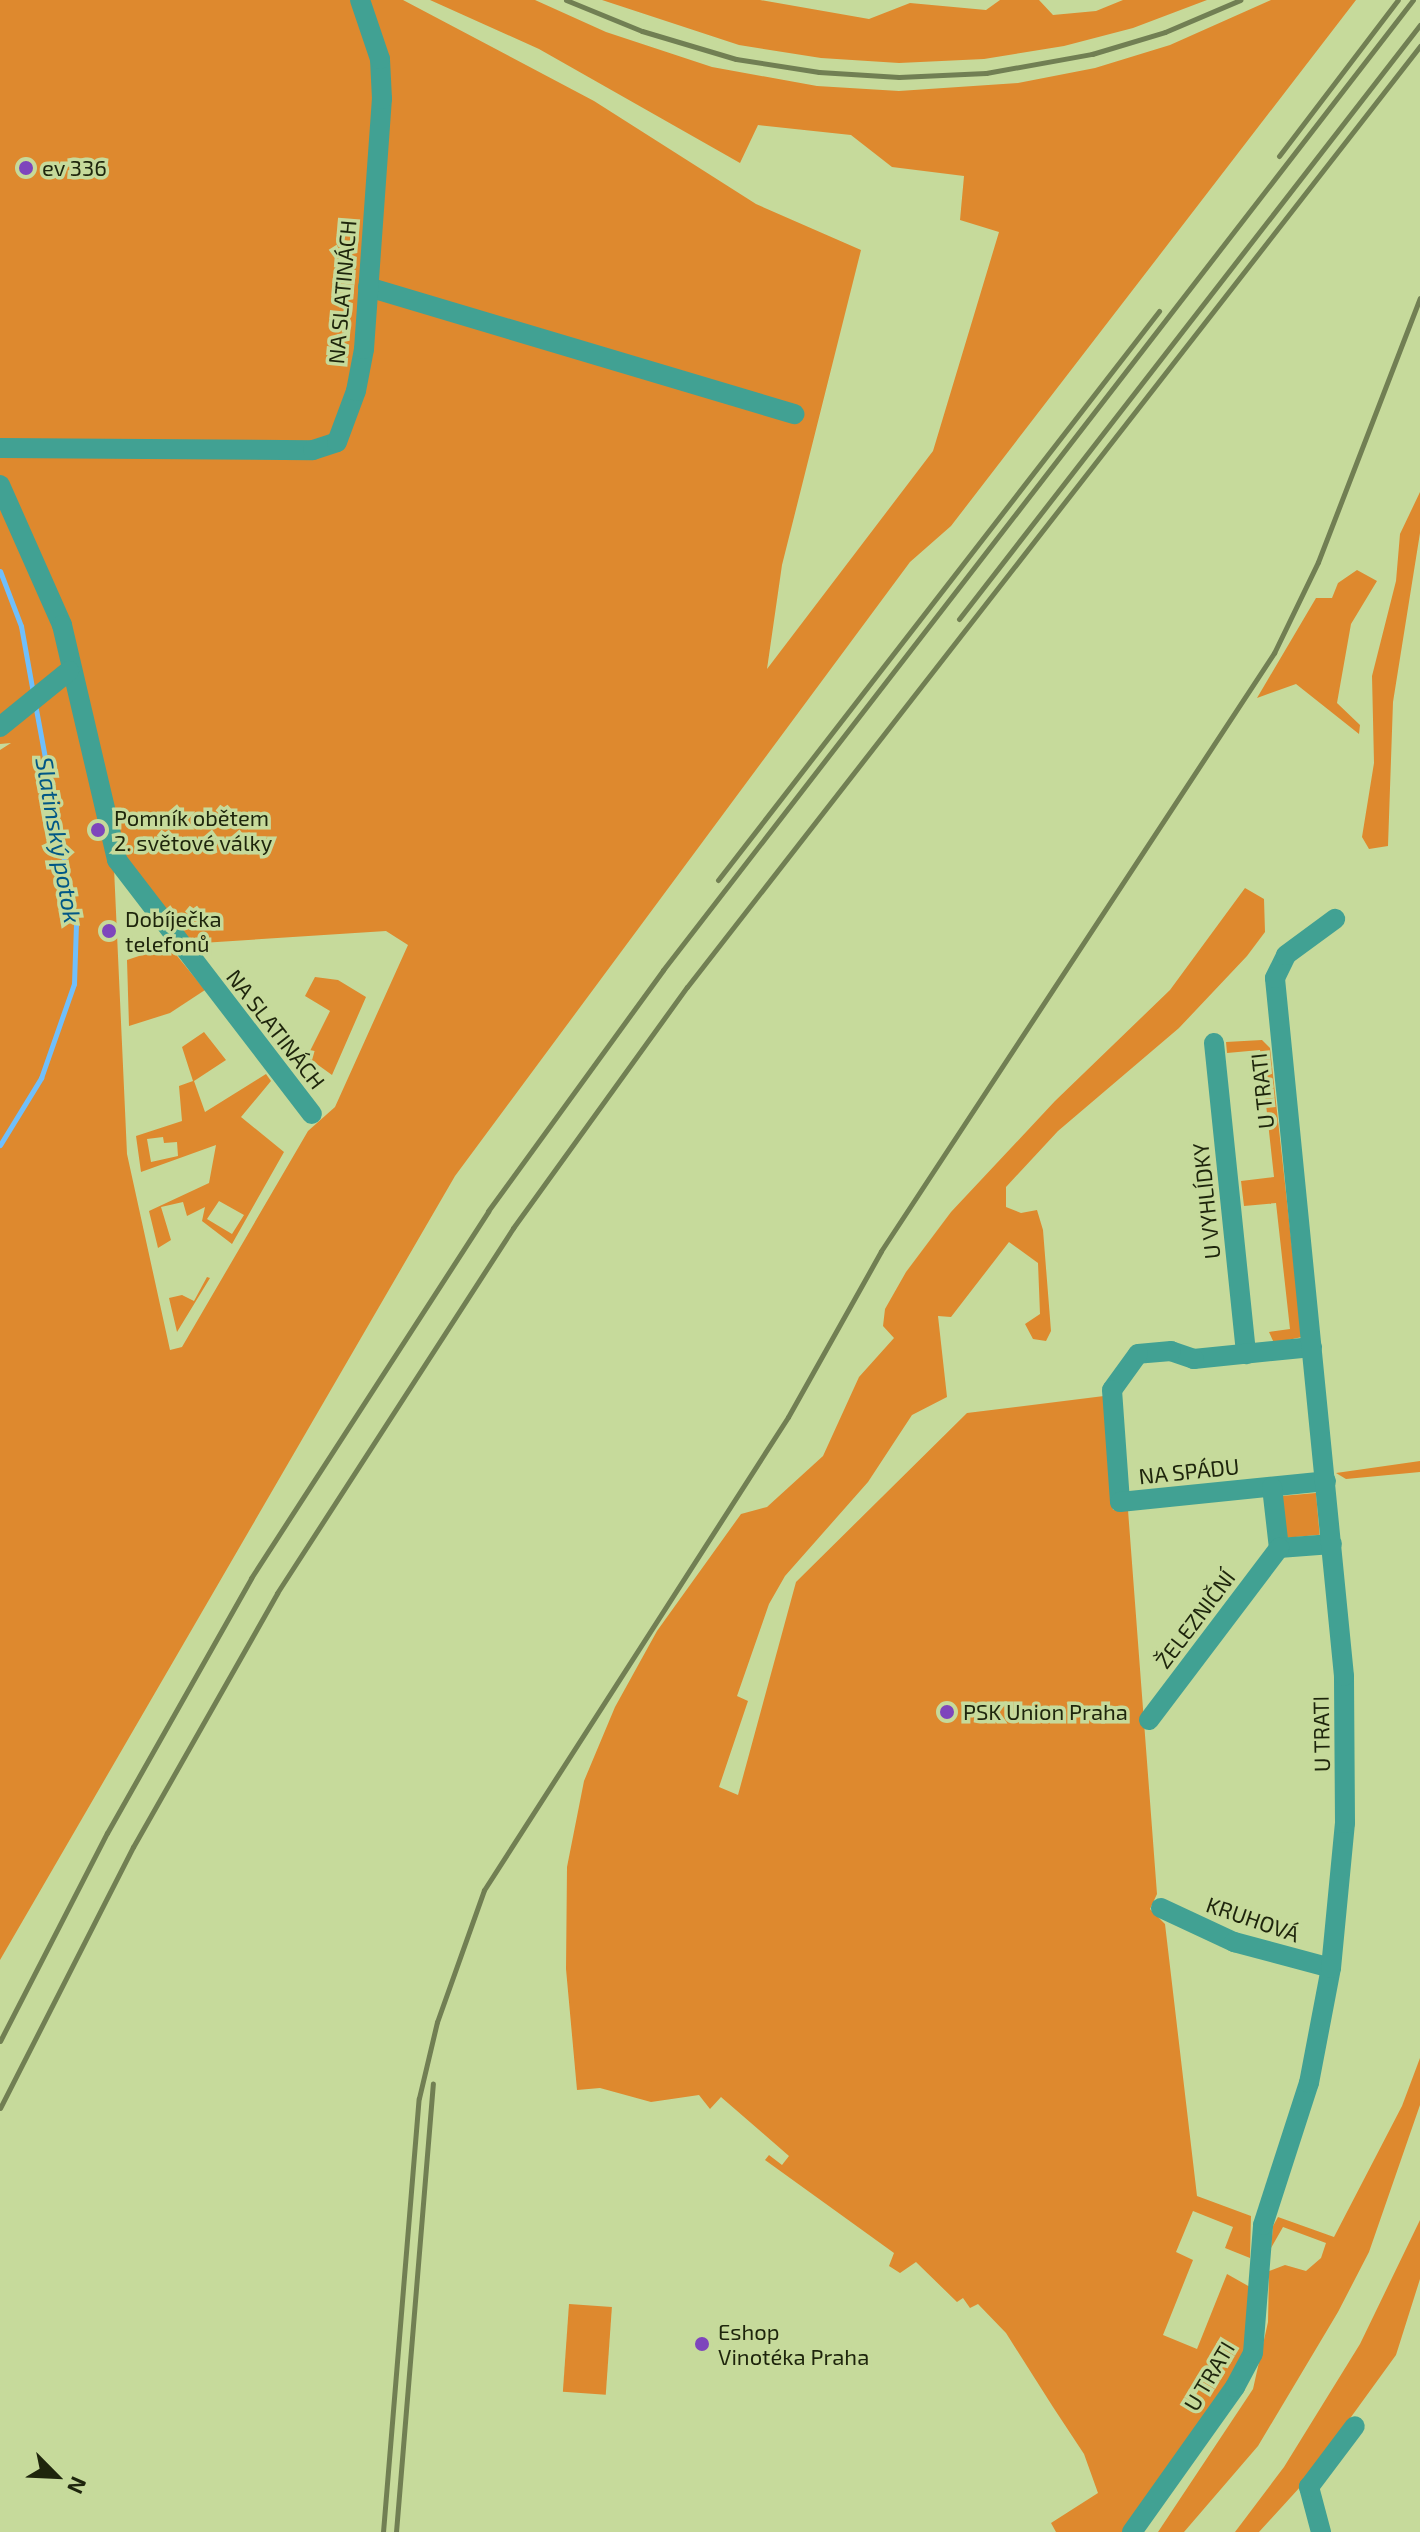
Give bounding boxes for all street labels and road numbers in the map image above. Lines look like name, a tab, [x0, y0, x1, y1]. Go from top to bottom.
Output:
street label: NA SLATINÁCH	[323, 219, 361, 365]
street label: NA SLATINÁCH	[221, 964, 331, 1094]
street label: U TRATI	[1245, 1051, 1279, 1131]
street label: U VYHLÍDKY	[1187, 1141, 1225, 1261]
street label: NA SPÁDU	[1137, 1453, 1241, 1489]
street label: ŽELEZNIČNÍ	[1150, 1565, 1240, 1673]
street label: U TRATI	[1307, 1695, 1335, 1773]
street label: KRUHOVÁ	[1203, 1891, 1303, 1947]
street label: U TRATI	[1178, 2336, 1240, 2416]

